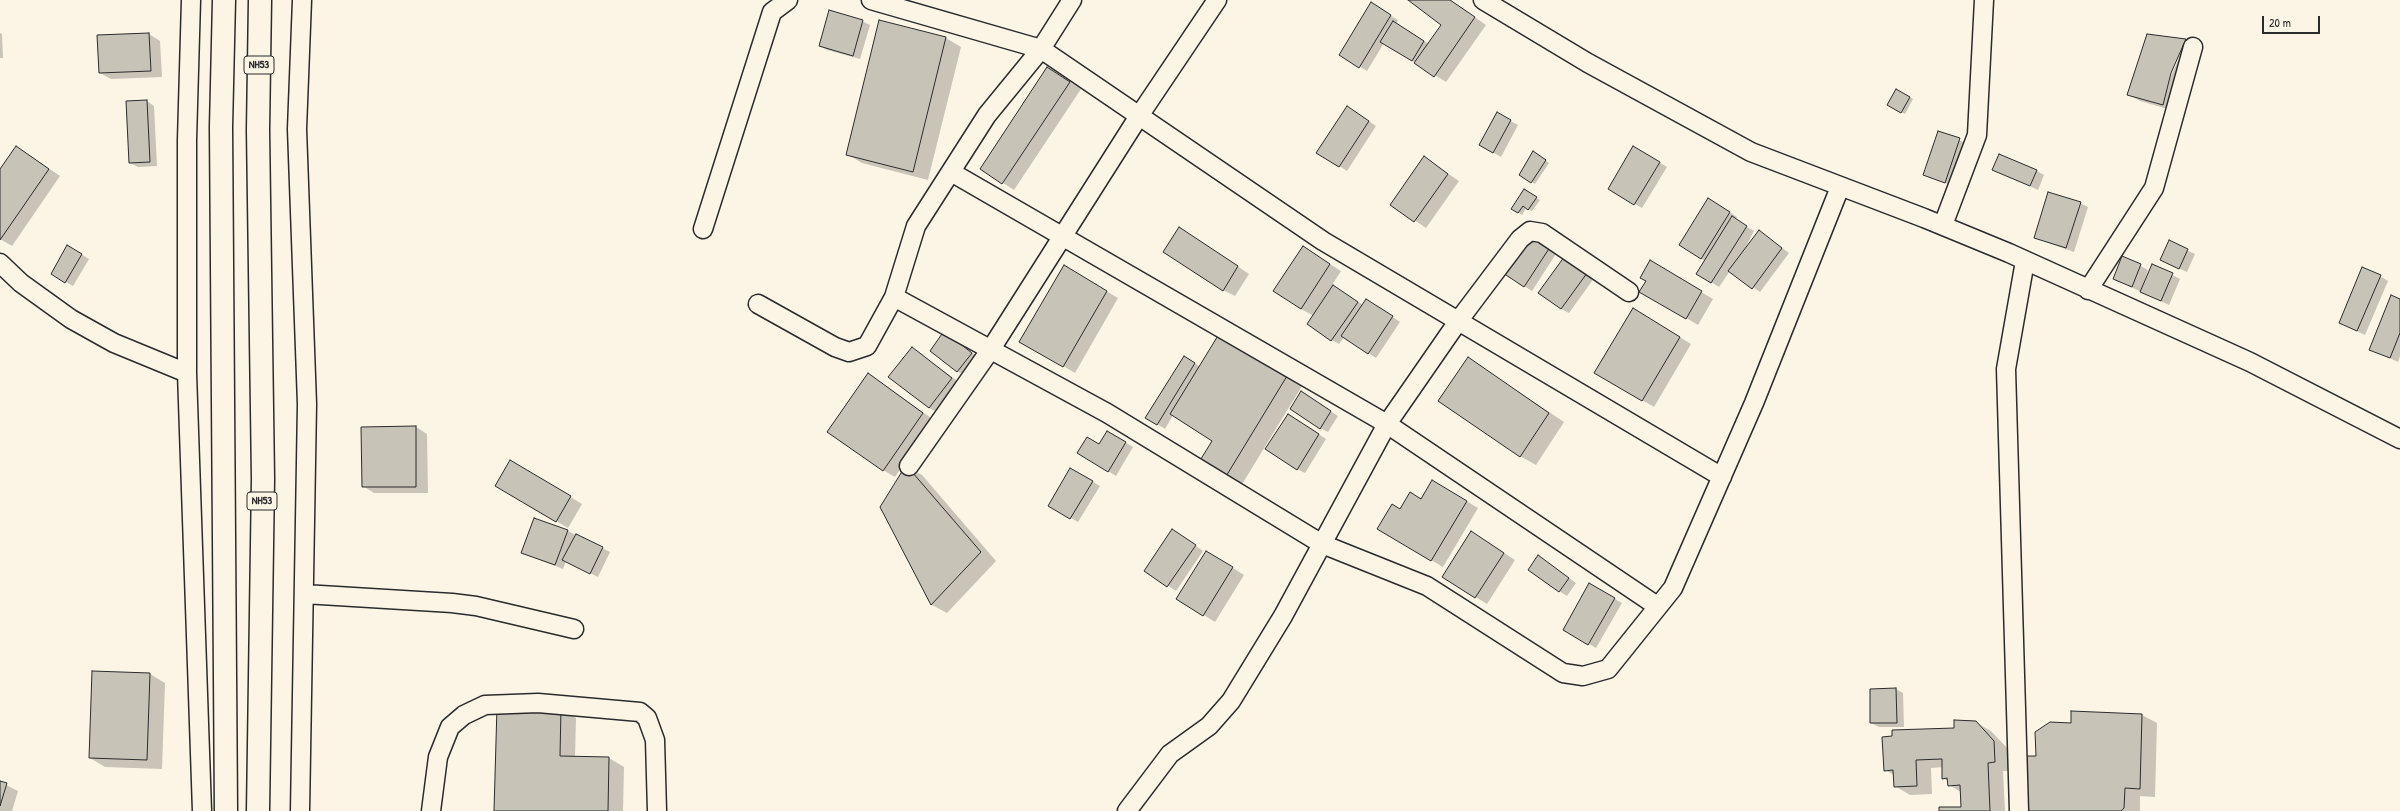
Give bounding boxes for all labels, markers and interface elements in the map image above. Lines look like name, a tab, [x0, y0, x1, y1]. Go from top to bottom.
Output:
scale bar	[2264, 8, 2322, 34]
text: 20 m	[2269, 14, 2291, 31]
road number: NH53	[244, 56, 274, 74]
road number: NH53	[247, 492, 277, 510]

